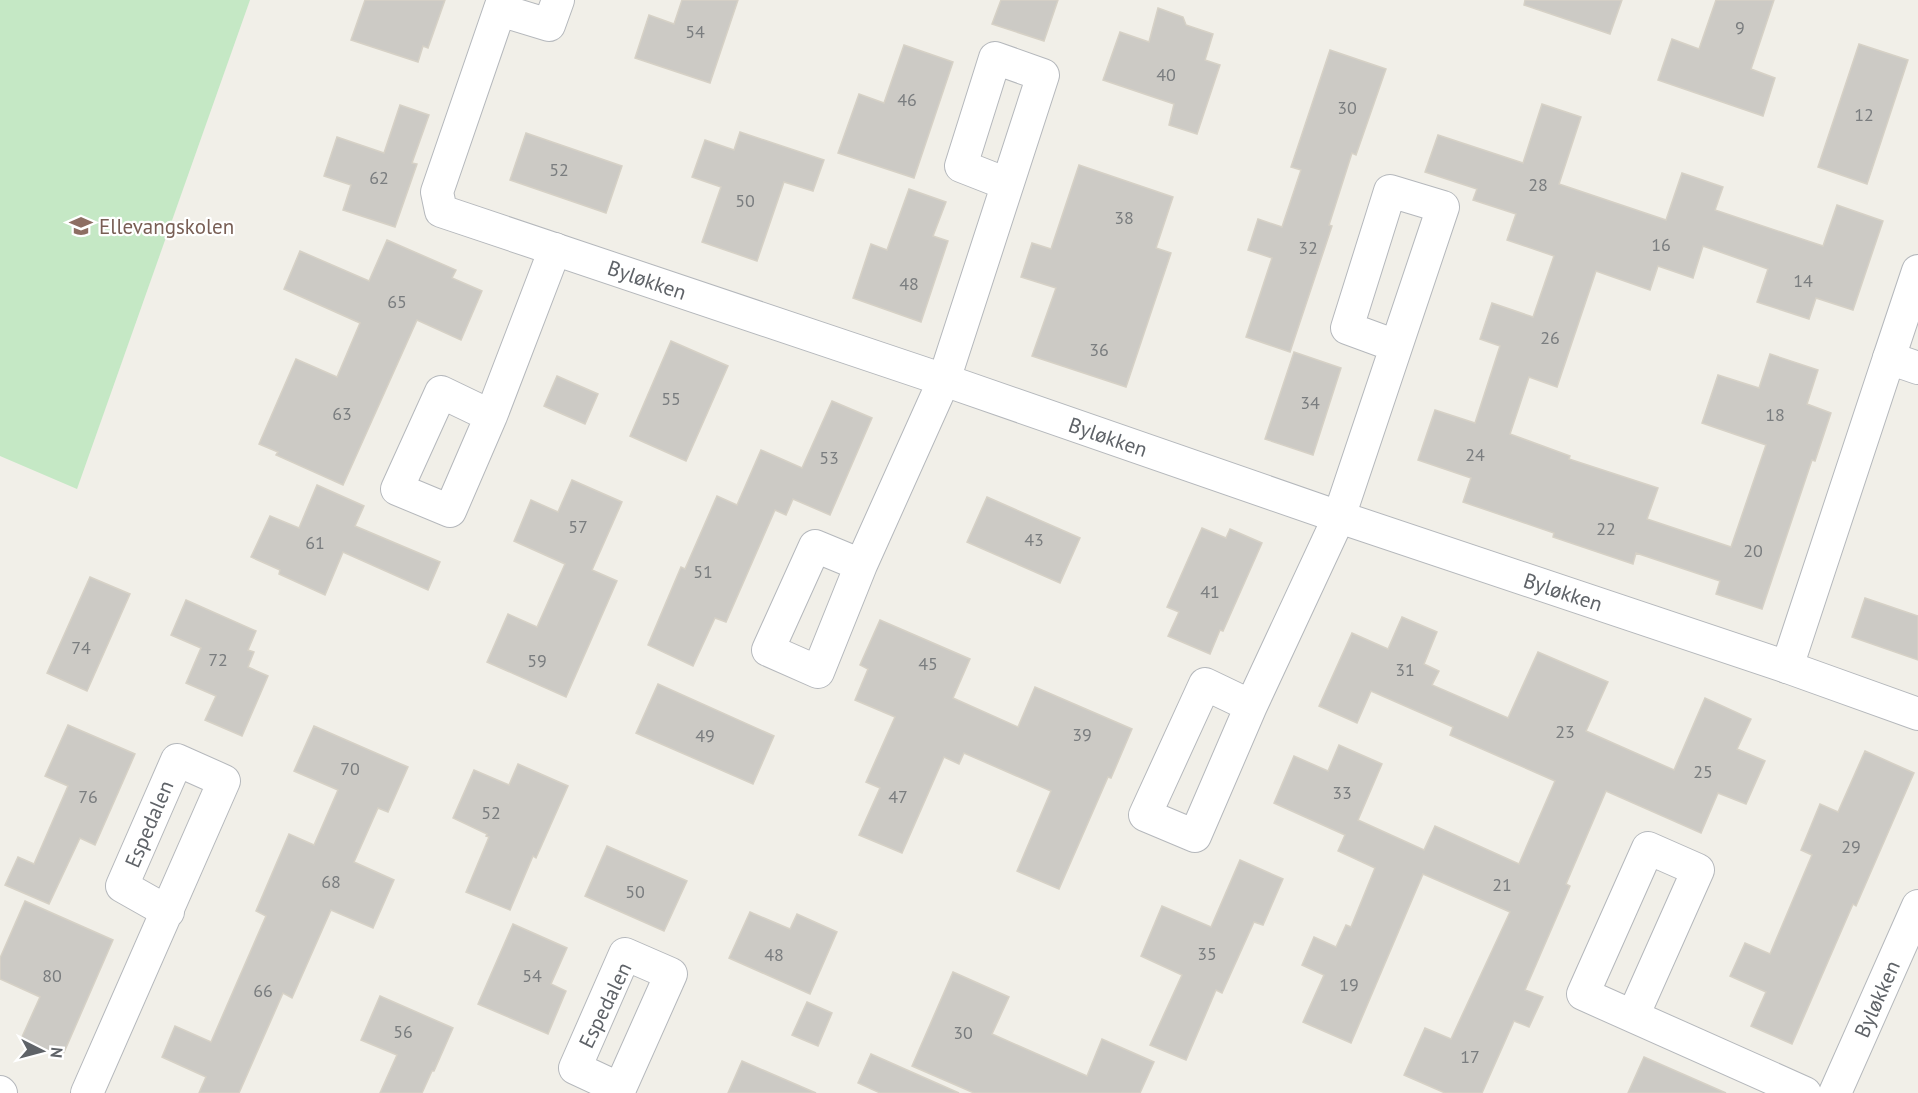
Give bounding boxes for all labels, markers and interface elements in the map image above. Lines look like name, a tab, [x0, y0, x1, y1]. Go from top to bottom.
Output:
house number: 9	[1735, 16, 1745, 39]
house number: 54	[685, 20, 705, 43]
house number: 40	[1156, 63, 1176, 86]
house number: 46	[897, 88, 917, 111]
house number: 30	[1337, 96, 1357, 119]
house number: 12	[1854, 103, 1874, 126]
house number: 52	[549, 158, 569, 181]
house number: 62	[369, 166, 389, 189]
house number: 28	[1528, 173, 1548, 196]
house number: 50	[735, 189, 755, 212]
house number: 38	[1114, 206, 1134, 229]
school or university icon: Ellevangskolen	[68, 213, 94, 239]
place label: Ellevangskolen	[99, 213, 234, 240]
house number: 16	[1651, 233, 1671, 256]
house number: 32	[1298, 236, 1318, 259]
street label: Byløkken	[604, 254, 690, 306]
house number: 14	[1793, 269, 1813, 292]
house number: 48	[899, 272, 919, 295]
house number: 65	[387, 290, 407, 313]
house number: 26	[1540, 326, 1560, 349]
house number: 36	[1089, 338, 1109, 361]
house number: 55	[661, 387, 681, 410]
house number: 34	[1300, 391, 1320, 414]
house number: 63	[332, 402, 352, 425]
house number: 18	[1765, 403, 1785, 426]
street label: Byløkken	[1065, 411, 1151, 463]
house number: 24	[1465, 443, 1485, 466]
house number: 53	[819, 446, 839, 469]
house number: 57	[568, 515, 588, 538]
house number: 22	[1596, 517, 1616, 540]
house number: 43	[1024, 528, 1044, 551]
house number: 61	[305, 531, 325, 554]
house number: 20	[1743, 539, 1763, 562]
house number: 51	[693, 560, 713, 583]
street label: Byløkken	[1520, 567, 1606, 617]
house number: 41	[1200, 580, 1220, 603]
house number: 74	[71, 636, 91, 659]
house number: 72	[208, 648, 228, 671]
house number: 59	[527, 649, 547, 672]
house number: 45	[918, 652, 938, 675]
house number: 31	[1395, 658, 1415, 681]
house number: 23	[1555, 720, 1575, 743]
house number: 39	[1072, 723, 1092, 746]
house number: 49	[695, 724, 715, 747]
house number: 70	[340, 757, 360, 780]
house number: 25	[1693, 760, 1713, 783]
street label: Espedalen	[119, 776, 179, 872]
house number: 33	[1332, 781, 1352, 804]
house number: 76	[78, 785, 98, 808]
house number: 47	[888, 785, 908, 808]
house number: 52	[481, 801, 501, 824]
house number: 29	[1841, 835, 1861, 858]
house number: 68	[321, 870, 341, 893]
house number: 21	[1492, 873, 1512, 896]
house number: 50	[625, 880, 645, 903]
house number: 35	[1197, 942, 1217, 965]
house number: 48	[764, 943, 784, 966]
street label: Byløkken	[1848, 956, 1906, 1042]
street label: Espedalen	[573, 958, 637, 1052]
house number: 80	[42, 964, 62, 987]
house number: 54	[522, 964, 542, 987]
house number: 19	[1339, 973, 1359, 996]
house number: 66	[253, 979, 273, 1002]
house number: 56	[393, 1020, 413, 1043]
north arrow	[12, 1021, 72, 1081]
house number: 30	[953, 1021, 973, 1044]
house number: 17	[1460, 1045, 1480, 1068]
text: N	[46, 1046, 67, 1059]

